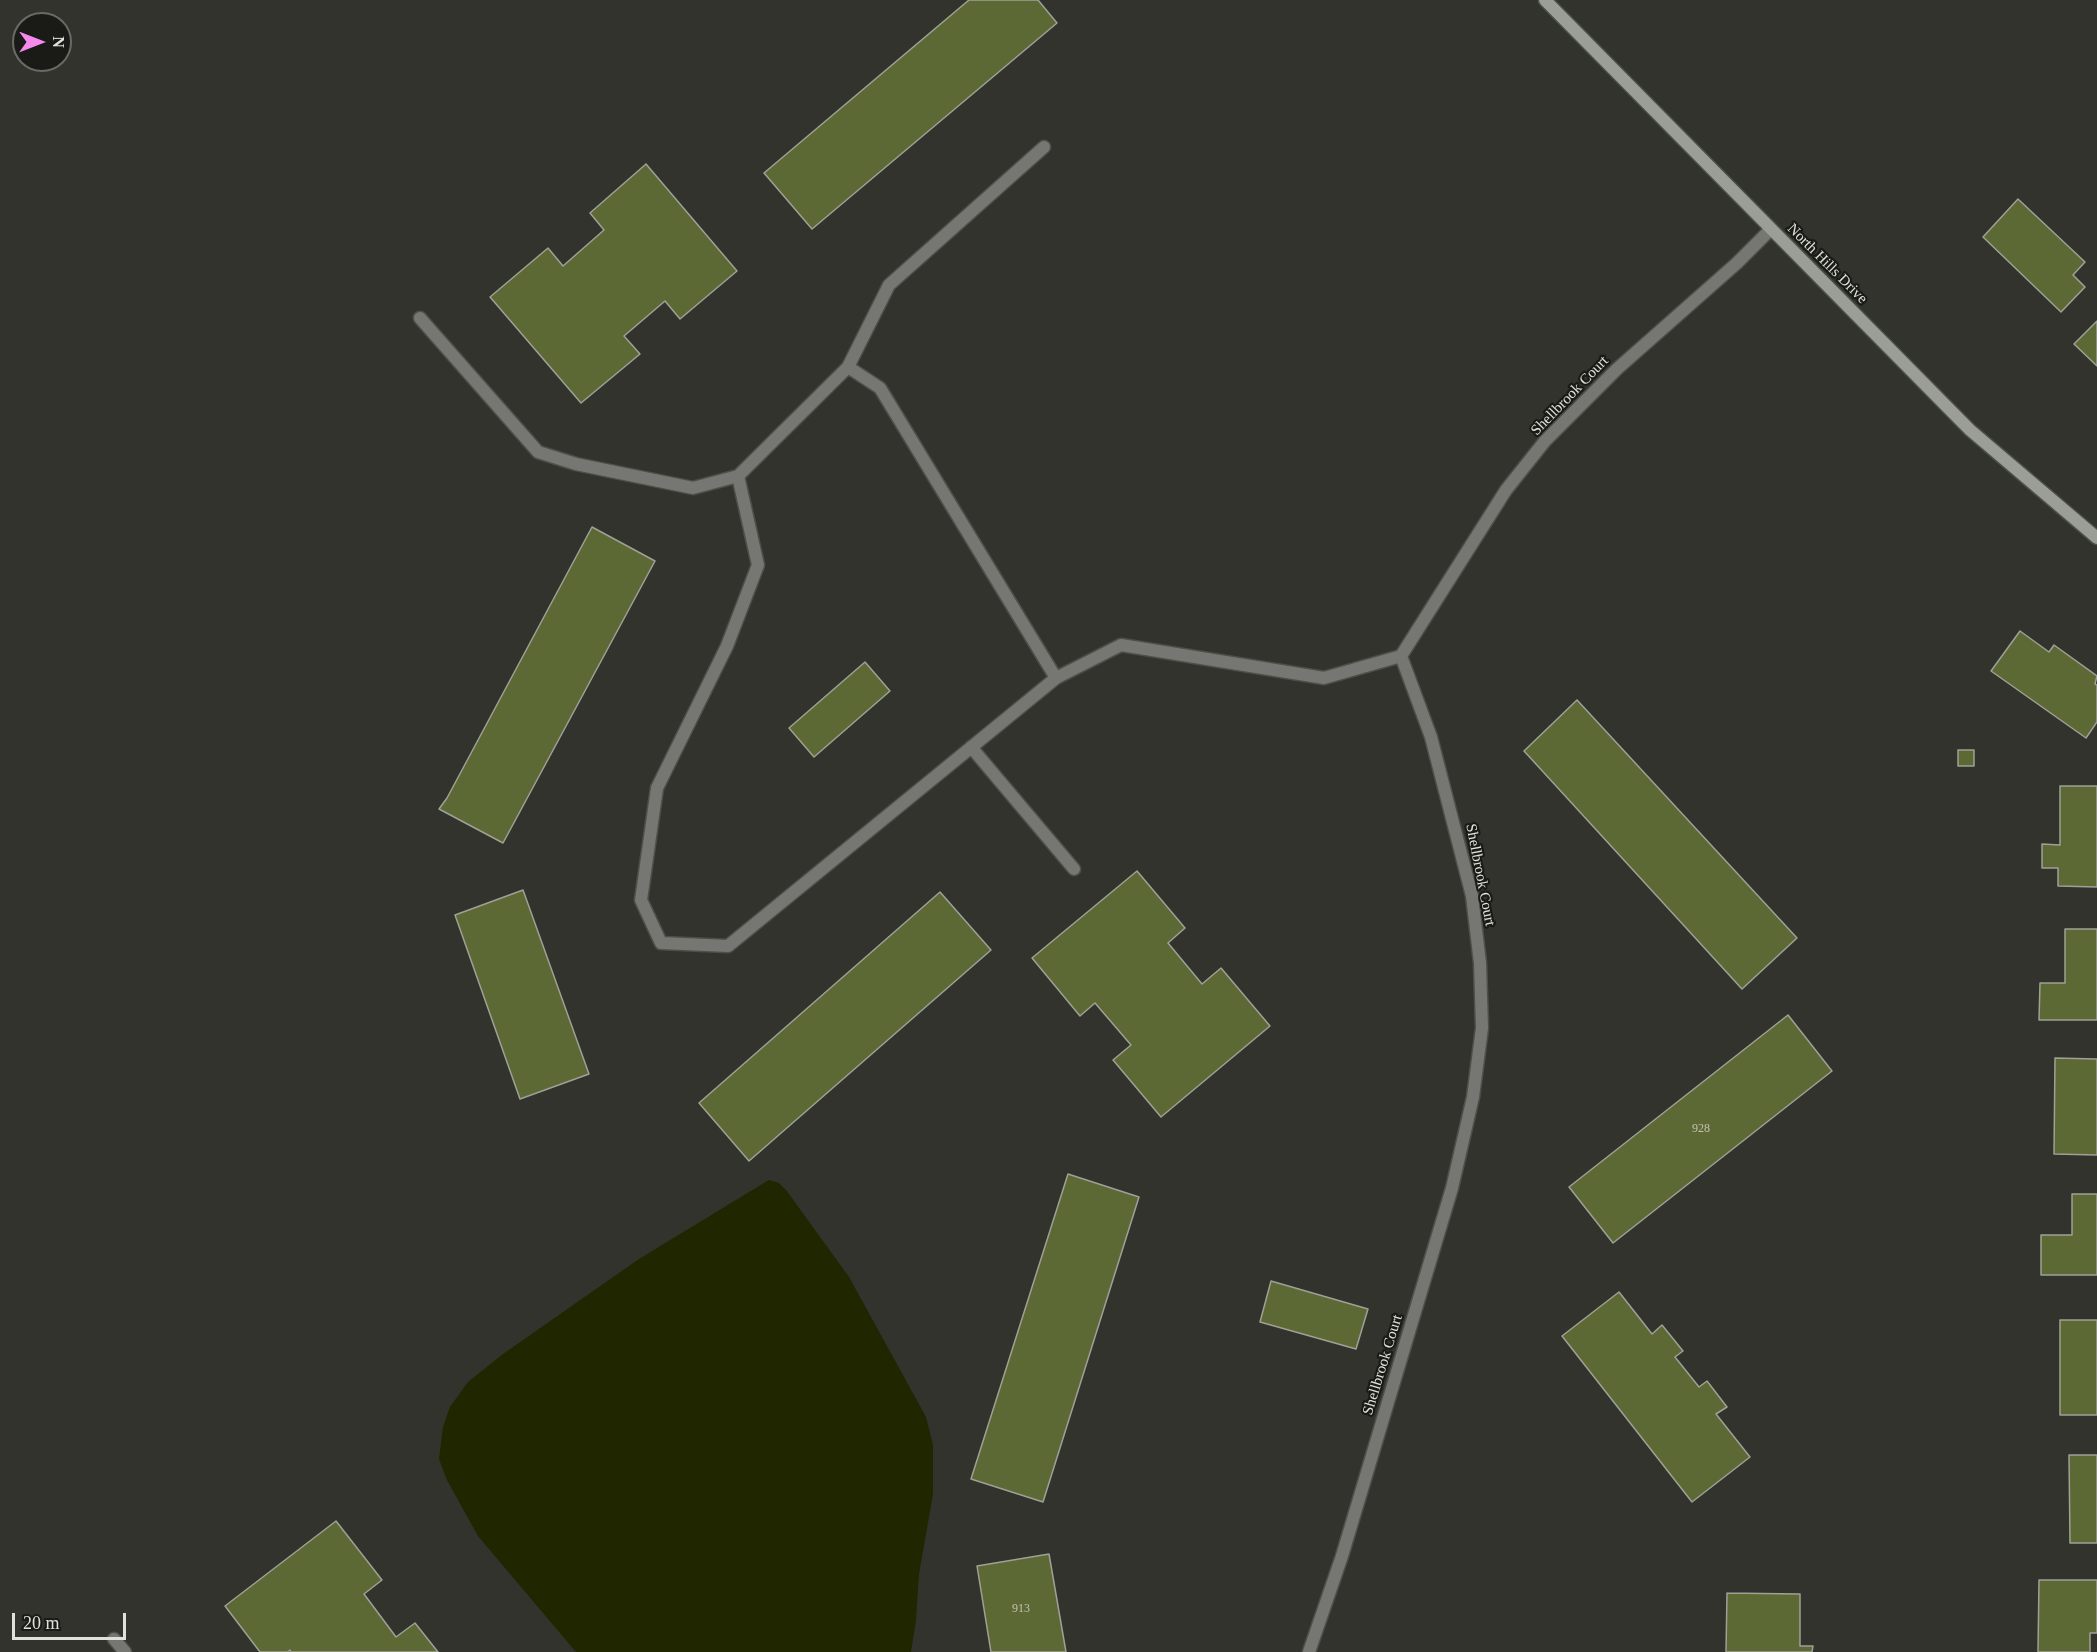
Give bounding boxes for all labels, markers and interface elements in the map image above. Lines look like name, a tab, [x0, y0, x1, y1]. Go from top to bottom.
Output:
north arrow	[12, 12, 72, 72]
text: N	[50, 36, 67, 48]
street label: North Hills Drive	[1783, 220, 1871, 308]
street label: Shellbrook Court	[1527, 352, 1613, 440]
street label: Shellbrook Court	[1461, 822, 1499, 928]
house number: 928	[1692, 1122, 1710, 1136]
street label: Shellbrook Court	[1359, 1313, 1407, 1417]
scale bar	[15, 1601, 129, 1639]
house number: 913	[1012, 1602, 1030, 1616]
text: 20 m	[23, 1613, 60, 1633]

